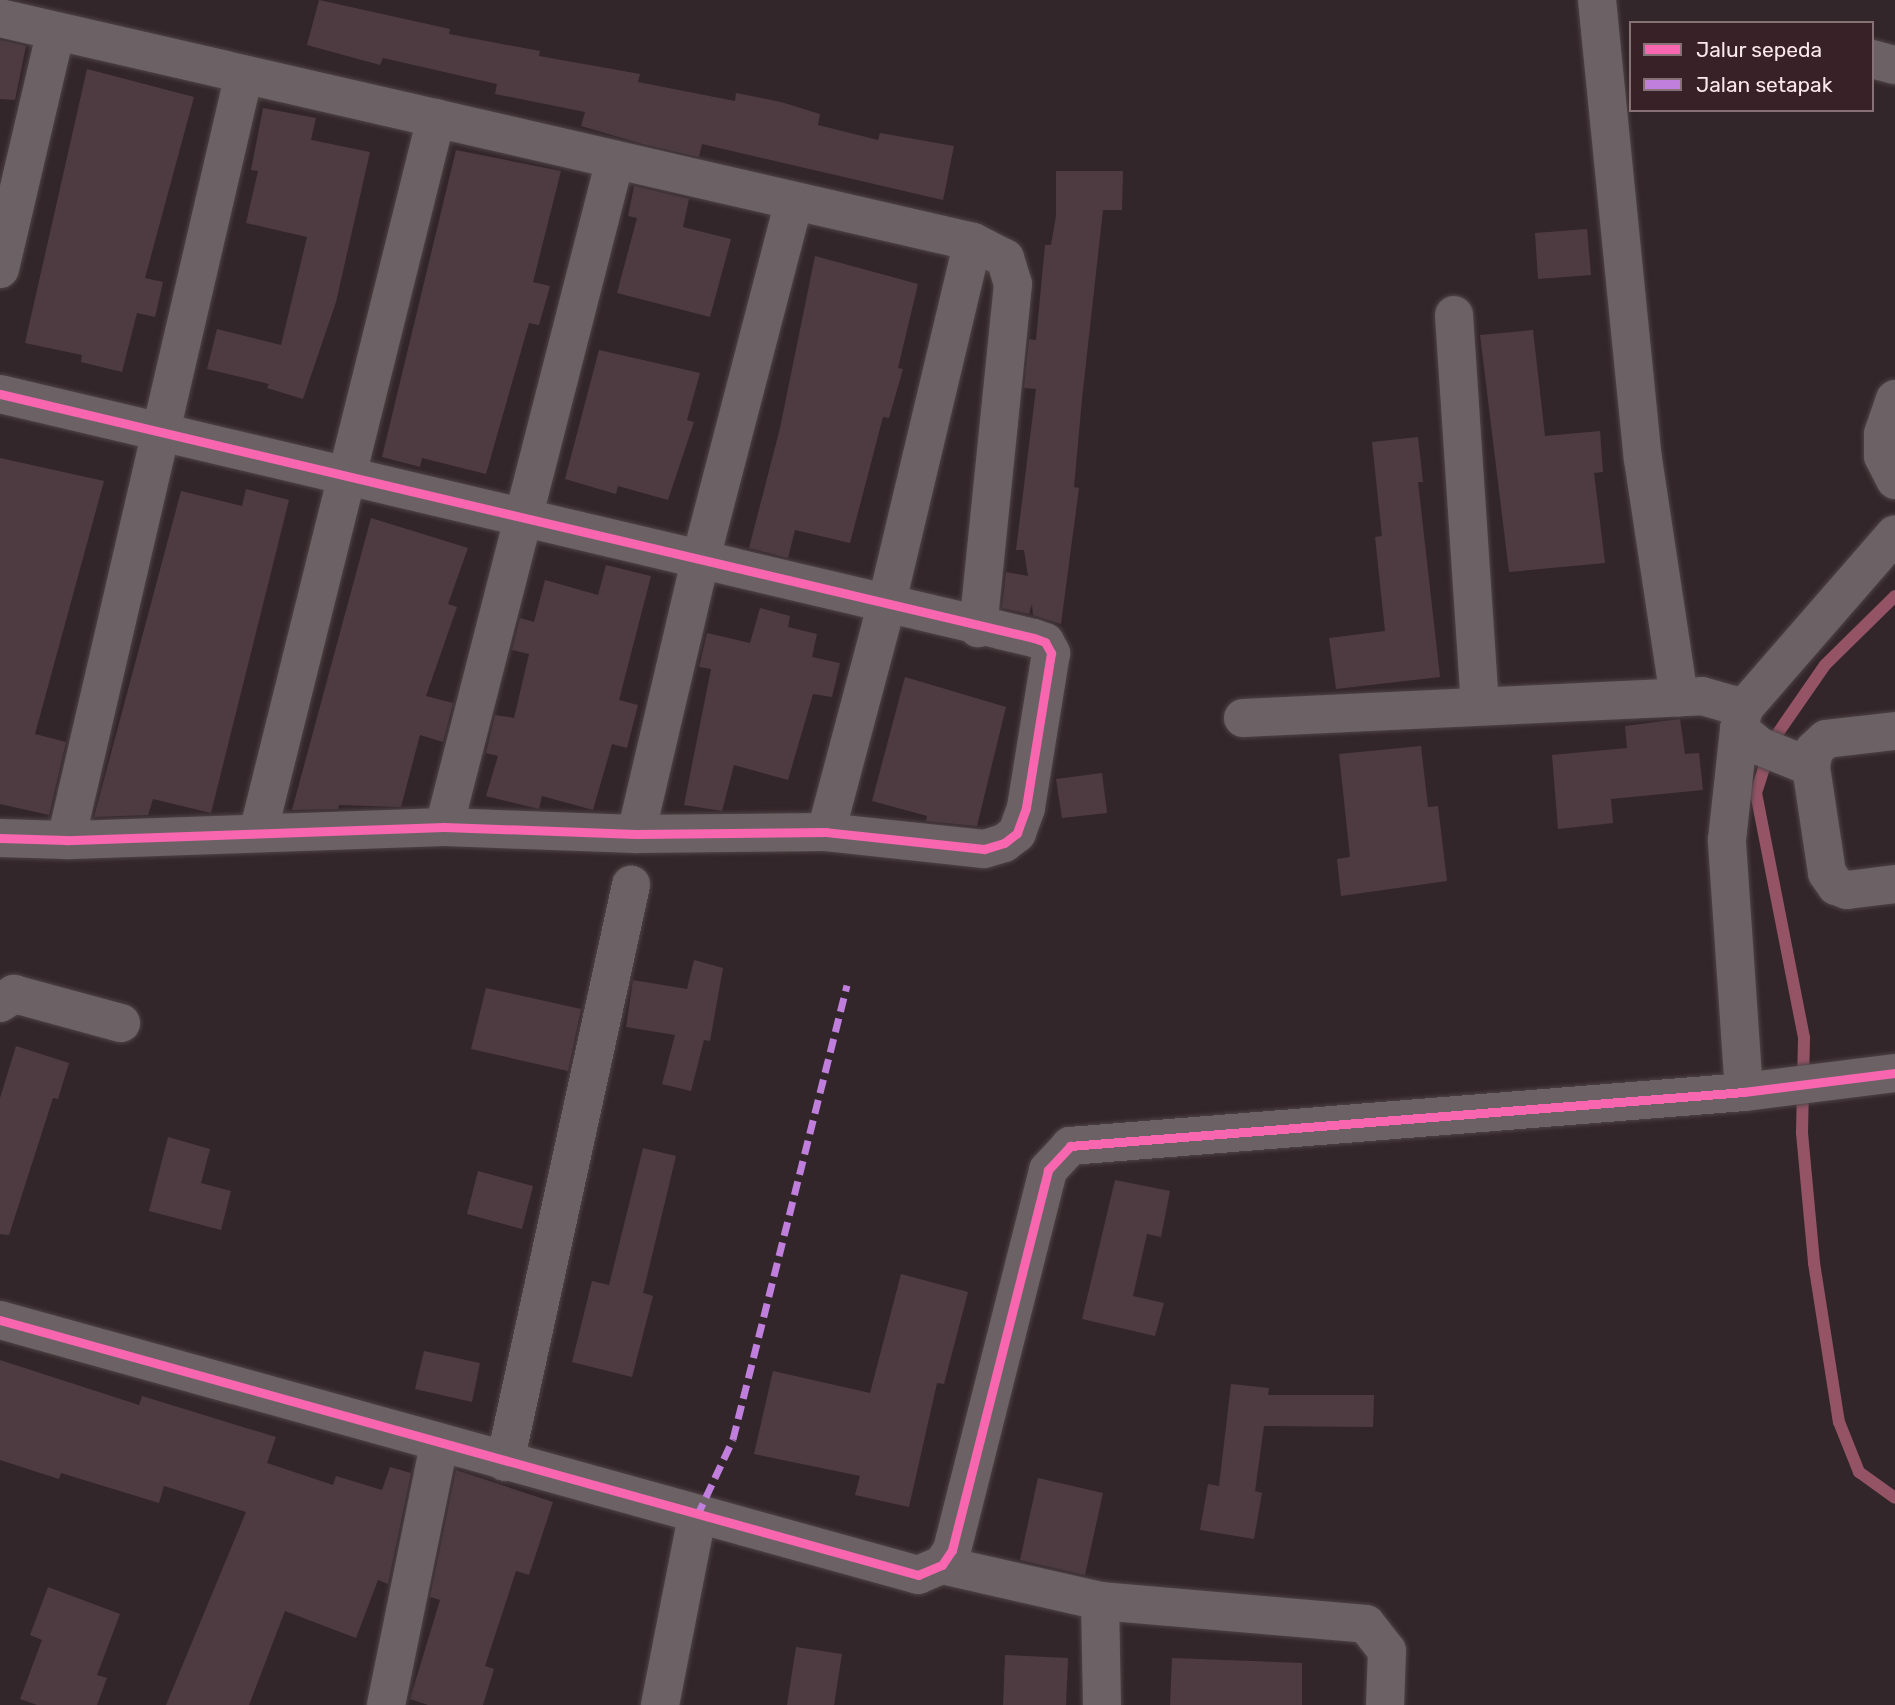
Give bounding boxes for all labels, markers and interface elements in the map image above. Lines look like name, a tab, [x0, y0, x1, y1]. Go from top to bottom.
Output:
legend	[1629, 21, 1874, 112]
text: Jalur sepeda	[1696, 37, 1822, 62]
text: Jalan setapak	[1696, 72, 1833, 97]

